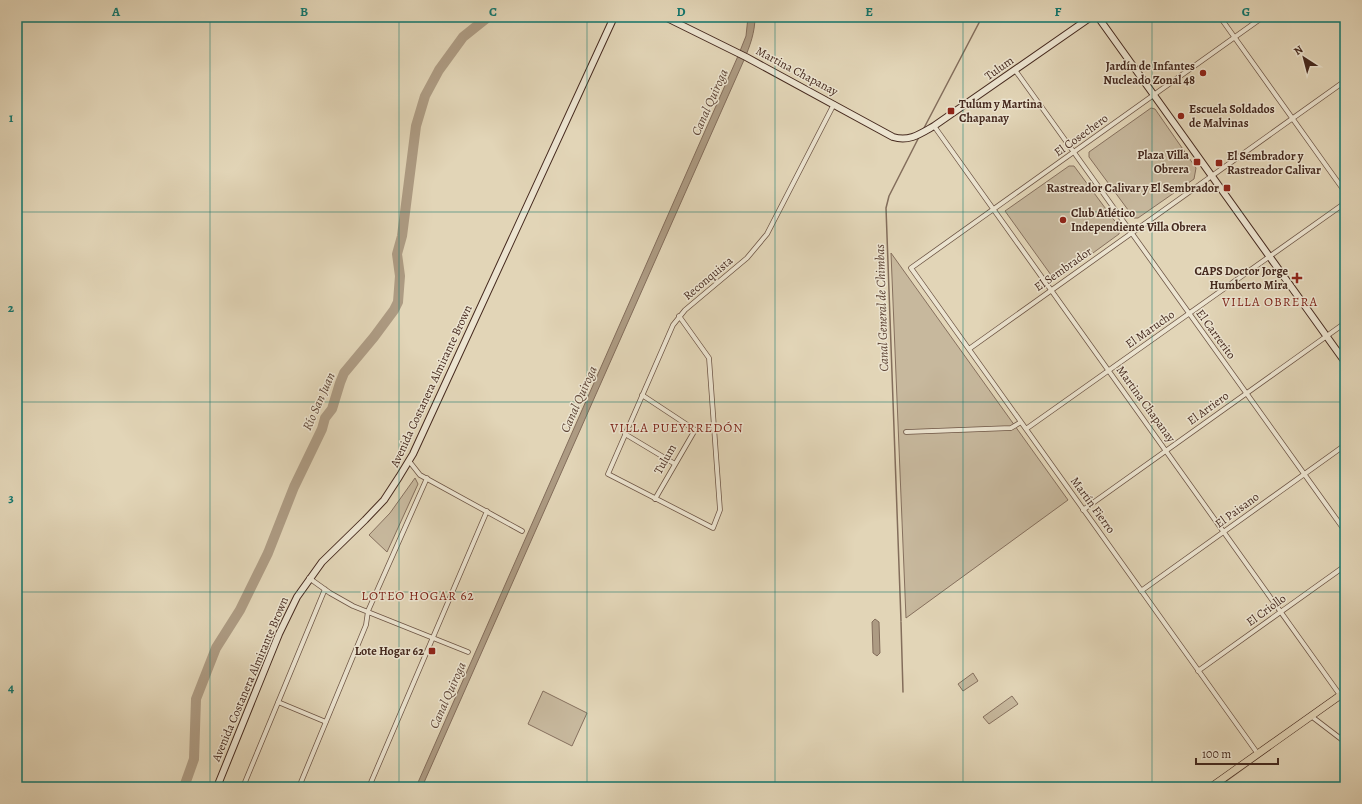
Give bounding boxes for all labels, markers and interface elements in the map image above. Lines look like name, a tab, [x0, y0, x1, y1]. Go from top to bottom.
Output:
text: A	[111, 3, 121, 20]
text: B	[300, 3, 308, 20]
text: C	[489, 3, 497, 20]
text: D	[676, 3, 686, 20]
text: E	[865, 3, 873, 20]
text: F	[1055, 3, 1062, 20]
text: G	[1242, 3, 1250, 20]
north arrow	[1284, 38, 1324, 78]
text: N	[1291, 42, 1306, 59]
street label: Martina Chapanay	[753, 43, 841, 100]
street label: Tulum	[981, 52, 1017, 84]
place label: Jardín de Infantes Nucleado Zonal 48	[1103, 58, 1195, 88]
water label: Canal Quiroga	[687, 66, 732, 138]
marker: Jardín de Infantes Nucleado Zonal 48	[1198, 68, 1208, 78]
place label: Tulum y Martina Chapanay	[959, 96, 1043, 126]
place label: Escuela Soldados de Malvinas	[1189, 101, 1275, 131]
marker: Tulum y Martina Chapanay	[946, 106, 956, 116]
text: 1	[9, 109, 14, 126]
street label: El Cosechero	[1051, 110, 1111, 160]
marker: Escuela Soldados de Malvinas	[1176, 111, 1186, 121]
place label: Plaza Villa Obrera	[1137, 147, 1189, 177]
place label: El Sembrador y Rastreador Calivar	[1227, 148, 1321, 178]
marker: Plaza Villa Obrera	[1192, 157, 1202, 167]
marker: El Sembrador y Rastreador Calivar	[1214, 158, 1224, 168]
place label: Rastreador Calivar y El Sembrador	[1047, 180, 1219, 196]
marker: Rastreador Calivar y El Sembrador	[1222, 183, 1232, 193]
place label: Club Atlético Independiente Villa Obrera	[1071, 205, 1207, 235]
marker: Club Atlético Independiente Villa Obrera	[1058, 215, 1068, 225]
water label: Canal General de Chimbas	[871, 243, 892, 372]
street label: El Sembrador	[1031, 243, 1095, 295]
street label: Reconquista	[680, 252, 737, 303]
place label: CAPS Doctor Jorge Humberto Mira	[1195, 263, 1288, 293]
marker: CAPS Doctor Jorge Humberto Mira	[1291, 272, 1303, 284]
district label: VILLA OBRERA	[1221, 293, 1318, 310]
text: 2	[8, 299, 15, 316]
street label: Avenida Costanera Almirante Brown	[386, 302, 476, 471]
street label: El Marucho	[1122, 306, 1178, 352]
street label: El Carrerito	[1193, 306, 1239, 362]
water label: Canal Quiroga	[556, 363, 601, 435]
street label: Martina Chapanay	[1113, 363, 1180, 446]
water label: Río San Juan	[298, 370, 339, 433]
street label: El Arriero	[1184, 388, 1232, 428]
district label: VILLA PUEYRREDÓN	[609, 419, 744, 436]
street label: Tulum	[650, 441, 680, 477]
street label: Martín Fierro	[1067, 473, 1119, 537]
text: 3	[8, 489, 14, 506]
street label: El Paisano	[1212, 489, 1262, 531]
district label: LOTEO HOGAR 62	[361, 587, 475, 604]
street label: El Criollo	[1243, 590, 1289, 630]
street label: Avenida Costanera Almirante Brown	[208, 594, 292, 765]
place label: Lote Hogar 62	[355, 643, 424, 659]
marker: Lote Hogar 62	[427, 646, 437, 656]
water label: Canal Quiroga	[425, 659, 470, 731]
text: 4	[8, 679, 14, 696]
scale bar	[1196, 740, 1278, 766]
text: 100 m	[1202, 746, 1231, 762]

